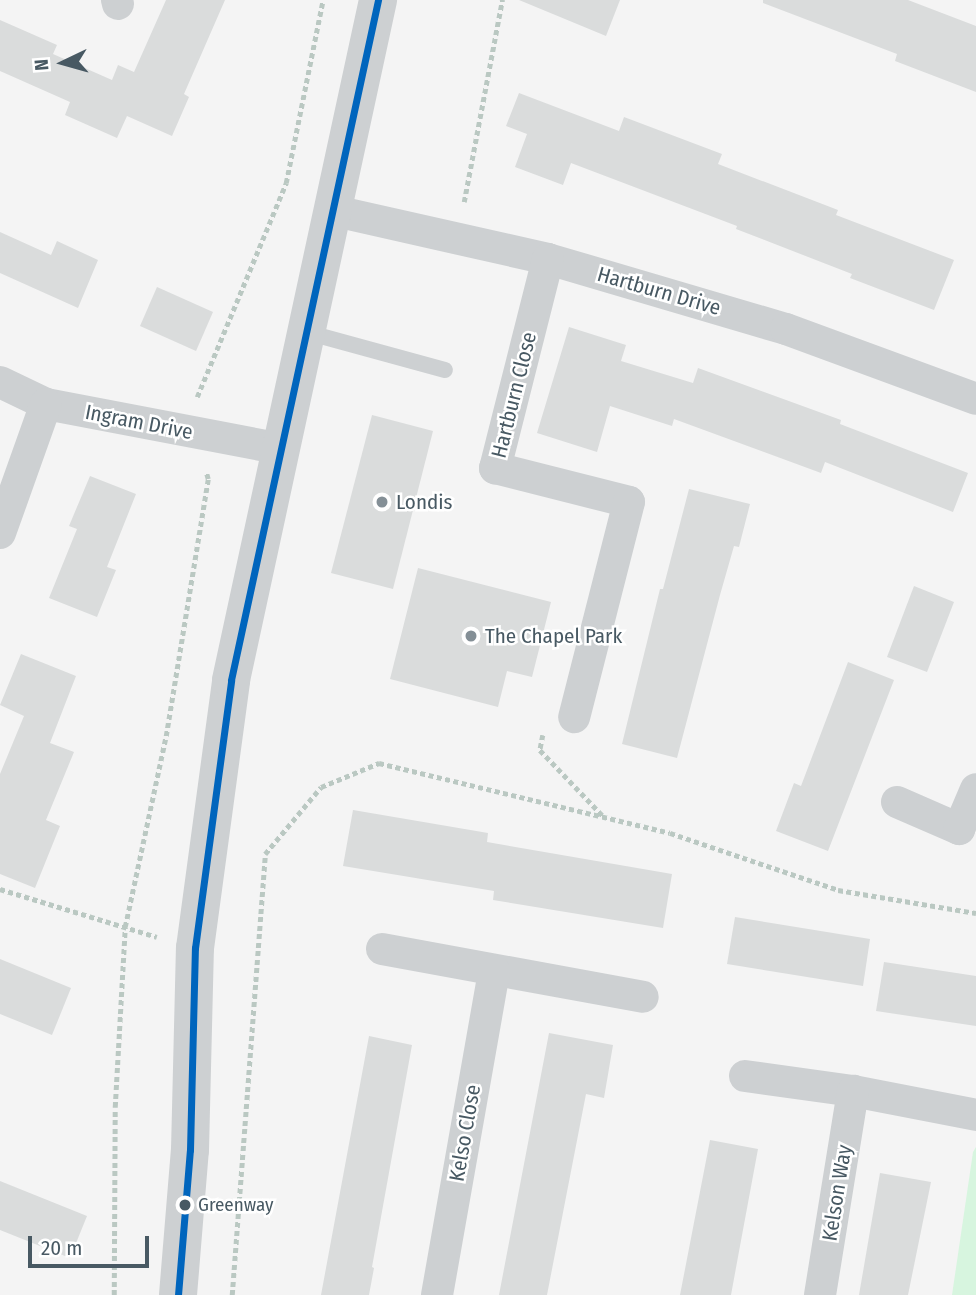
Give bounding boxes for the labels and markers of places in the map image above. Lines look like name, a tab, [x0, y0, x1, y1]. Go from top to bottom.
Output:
place label: Londis	[396, 489, 452, 515]
marker: Londis	[374, 494, 390, 510]
place label: The Chapel Park	[485, 623, 622, 649]
marker: The Chapel Park	[463, 628, 479, 644]
place label: Greenway	[198, 1194, 273, 1216]
marker: Greenway	[178, 1198, 192, 1212]

